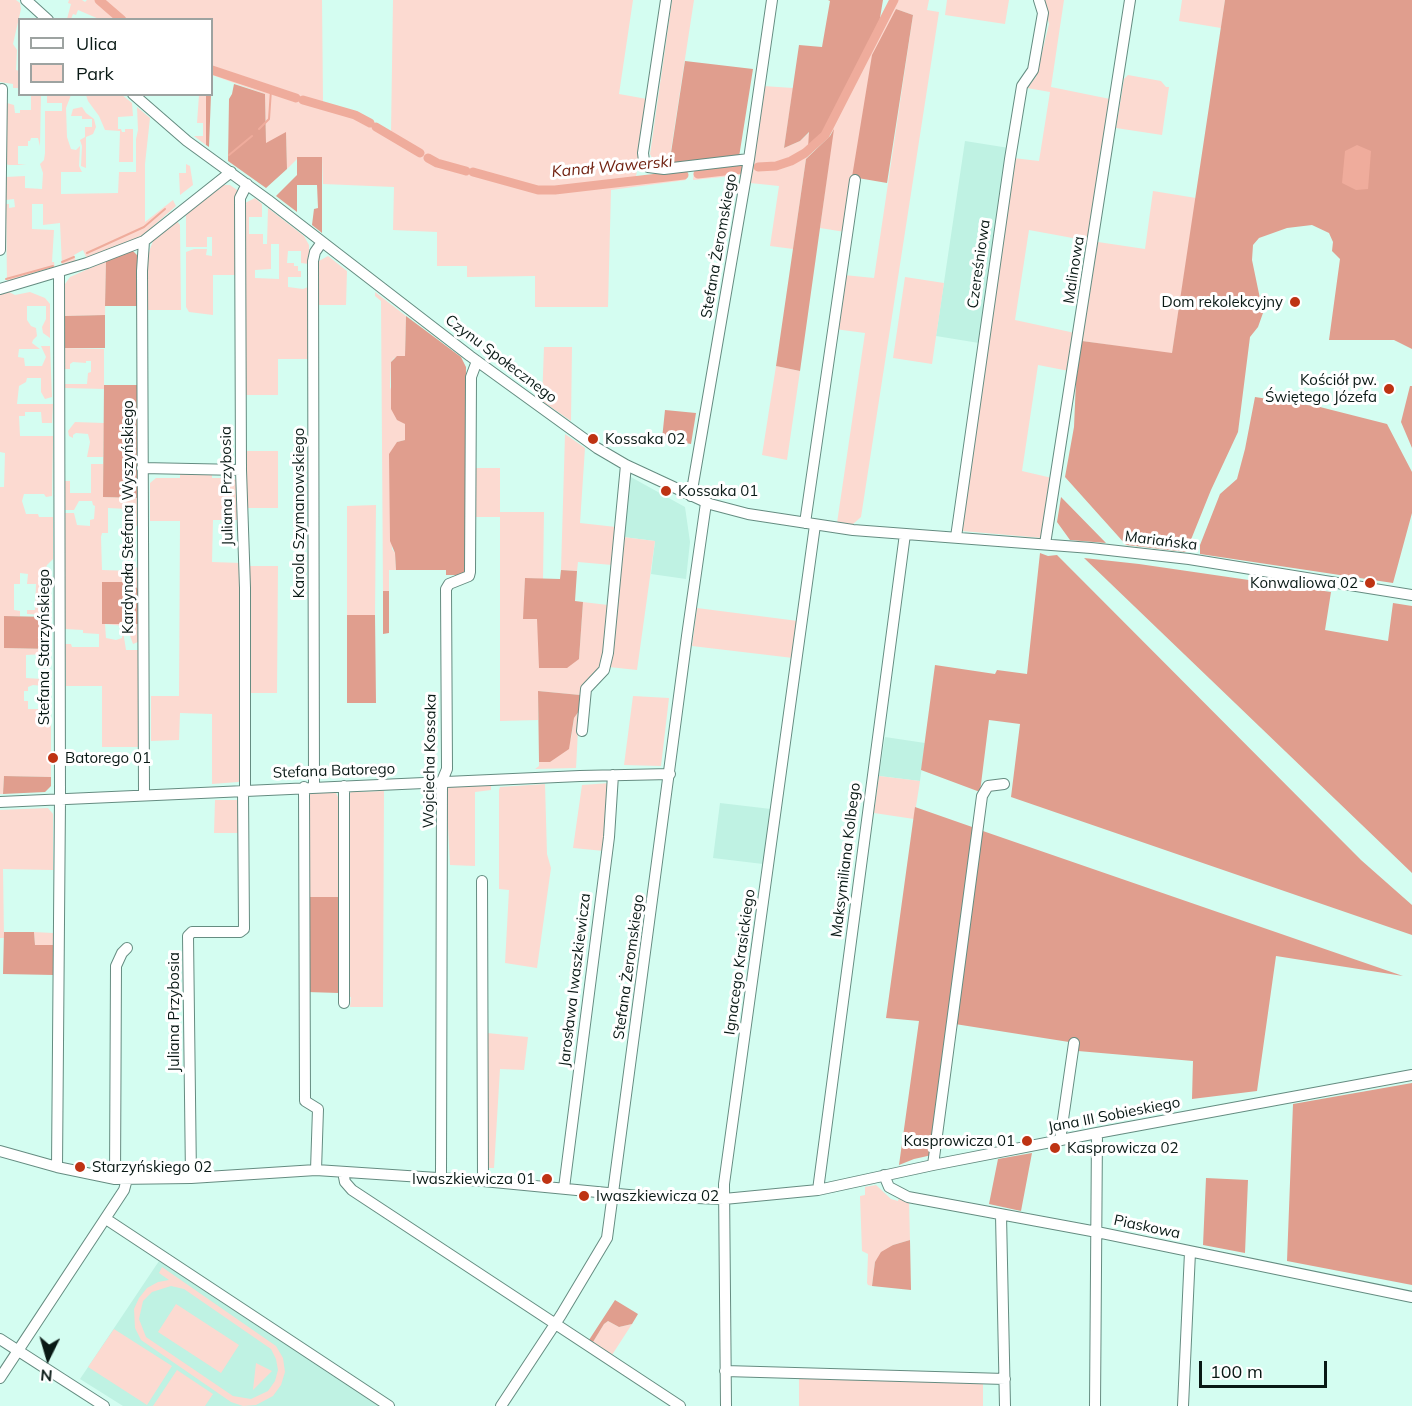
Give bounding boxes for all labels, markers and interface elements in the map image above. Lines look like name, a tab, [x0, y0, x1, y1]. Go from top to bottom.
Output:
legend	[18, 18, 213, 96]
text: Ulica	[76, 32, 117, 55]
text: Park	[76, 62, 114, 85]
water label: Kanał Wawerski	[551, 152, 673, 182]
street label: Stefana Żeromskiego	[697, 172, 741, 320]
street label: Czereśniowa	[964, 218, 994, 310]
street label: Malinowa	[1060, 235, 1088, 305]
place label: Dom rekolekcyjny	[1162, 293, 1283, 311]
marker: Dom rekolekcyjny	[1288, 295, 1302, 309]
street label: Czynu Społecznego	[442, 311, 560, 407]
place label: Kościół pw. Świętego Józefa	[1265, 371, 1377, 406]
marker: Kościół pw. Świętego Józefa	[1382, 382, 1396, 396]
street label: Kardynała Stefana Wyszyńskiego	[119, 400, 137, 634]
street label: Juliana Przybosia	[217, 426, 237, 546]
street label: Karola Szymanowskiego	[290, 428, 308, 598]
place label: Kossaka 02	[605, 430, 685, 448]
marker: Kossaka 02	[586, 432, 600, 446]
place label: Kossaka 01	[678, 482, 758, 500]
marker: Kossaka 01	[659, 484, 673, 498]
street label: Mariańska	[1124, 528, 1198, 554]
street label: Stefana Starzyńskiego	[35, 569, 53, 725]
place label: Konwaliowa 02	[1250, 574, 1358, 592]
marker: Konwaliowa 02	[1363, 576, 1377, 590]
street label: Wojciecha Kossaka	[420, 694, 440, 828]
place label: Batorego 01	[65, 749, 151, 767]
marker: Batorego 01	[46, 751, 60, 765]
street label: Stefana Batorego	[273, 760, 395, 782]
street label: Maksymiliana Kolbego	[828, 782, 864, 938]
street label: Ignacego Krasickiego	[721, 888, 759, 1036]
street label: Jarosława Iwaszkiewicza	[555, 892, 595, 1068]
street label: Stefana Żeromskiego	[610, 893, 648, 1041]
street label: Juliana Przybosia	[165, 952, 183, 1072]
street label: Jana III Sobieskiego	[1046, 1093, 1182, 1137]
place label: Kasprowicza 01	[904, 1132, 1015, 1150]
marker: Kasprowicza 01	[1020, 1134, 1034, 1148]
place label: Kasprowicza 02	[1067, 1139, 1178, 1157]
marker: Kasprowicza 02	[1048, 1141, 1062, 1155]
place label: Starzyńskiego 02	[92, 1158, 212, 1176]
marker: Starzyńskiego 02	[73, 1160, 87, 1174]
place label: Iwaszkiewicza 01	[412, 1170, 535, 1188]
marker: Iwaszkiewicza 01	[540, 1172, 554, 1186]
place label: Iwaszkiewicza 02	[596, 1187, 719, 1205]
marker: Iwaszkiewicza 02	[577, 1189, 591, 1203]
street label: Piaskowa	[1112, 1211, 1182, 1243]
north arrow	[18, 1328, 78, 1388]
scale bar	[1202, 1349, 1330, 1387]
text: 100 m	[1210, 1360, 1263, 1383]
text: N	[40, 1365, 53, 1386]

